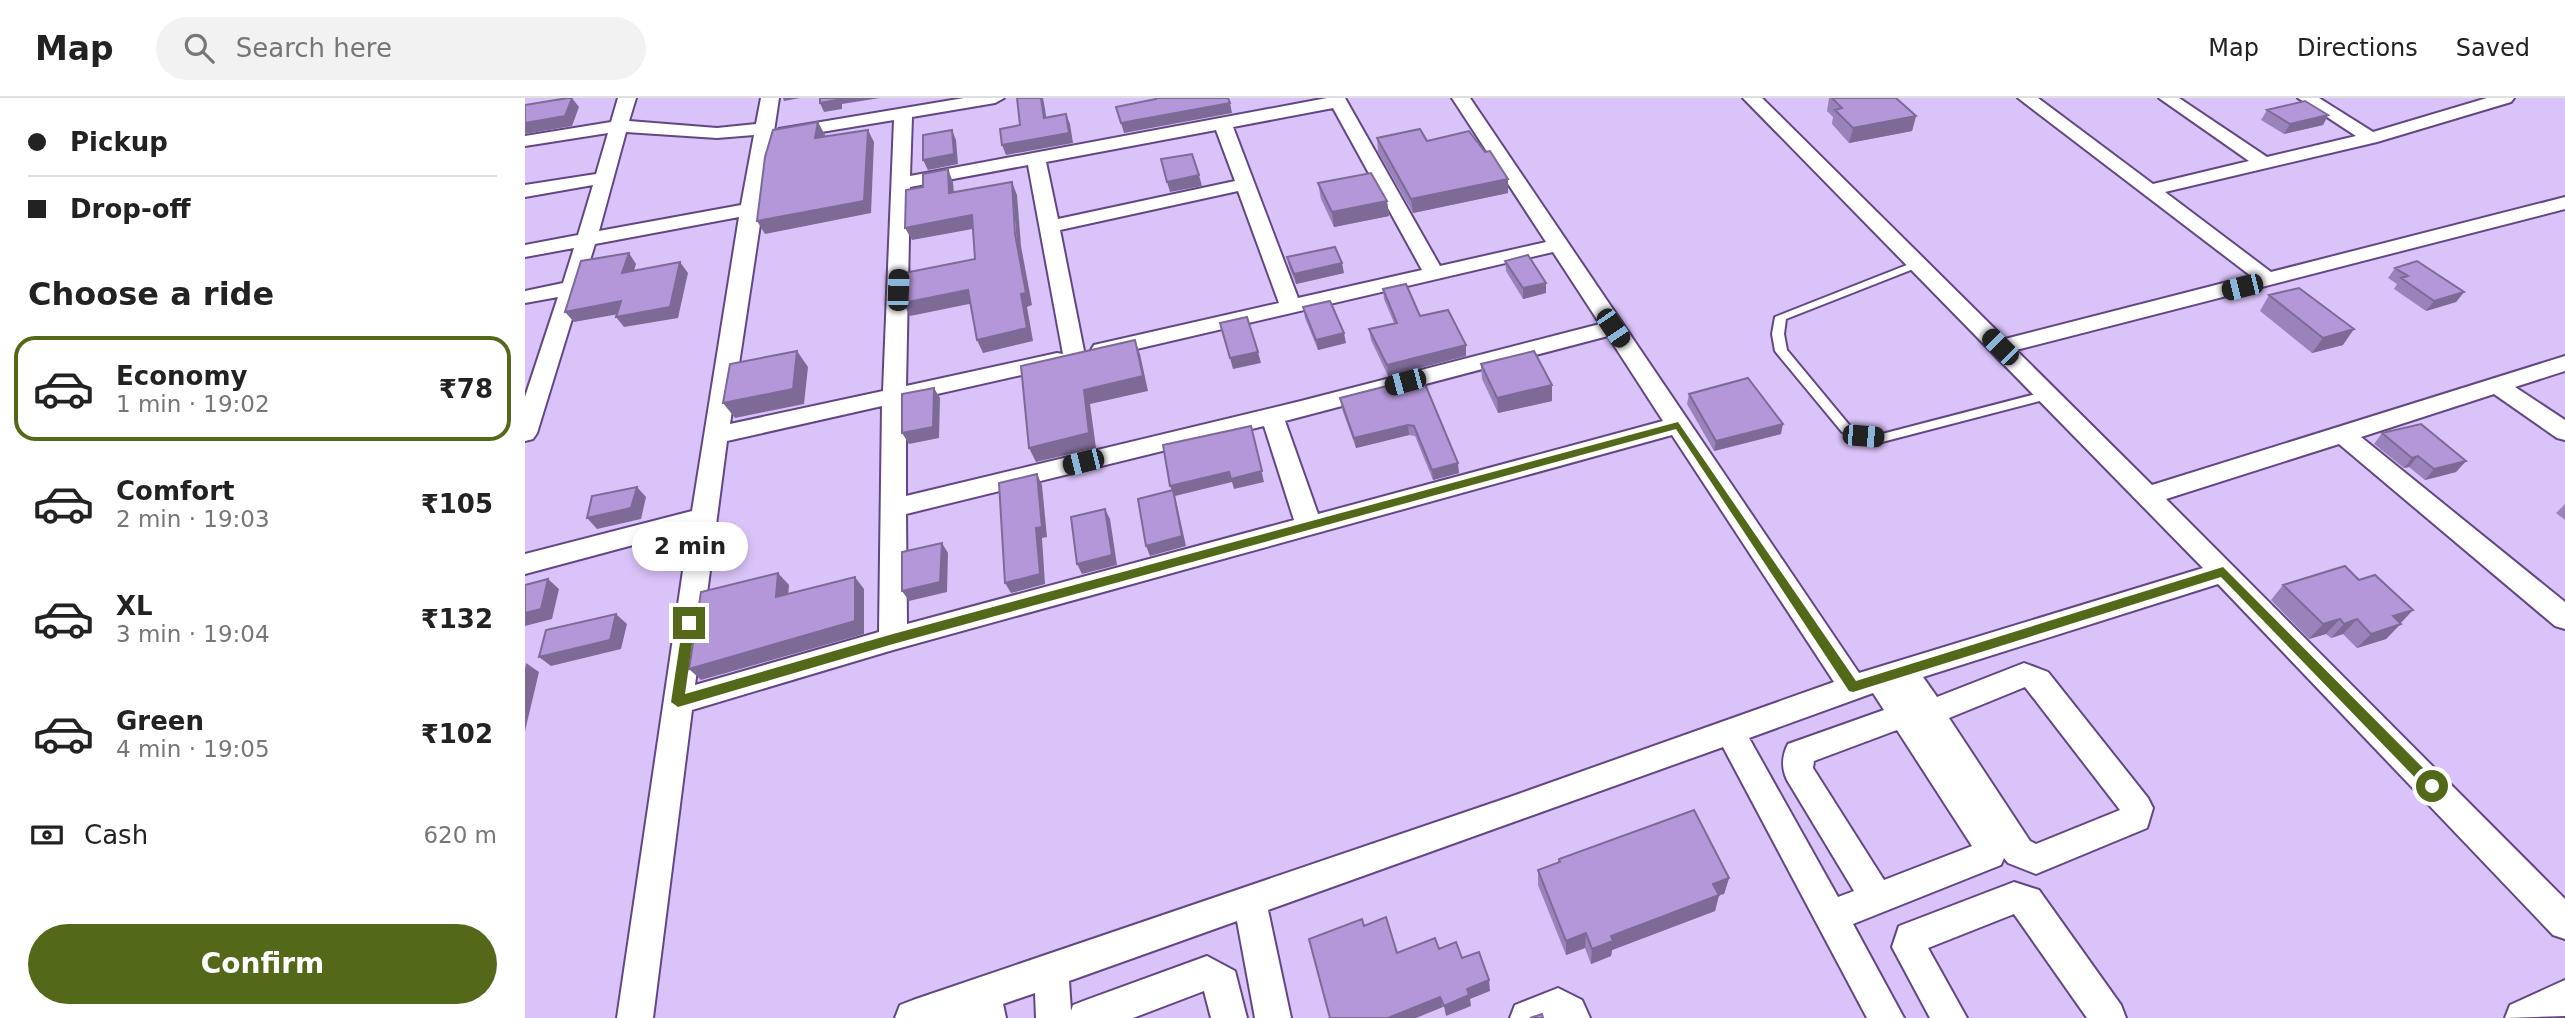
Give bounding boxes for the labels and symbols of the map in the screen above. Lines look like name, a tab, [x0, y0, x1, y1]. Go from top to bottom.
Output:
car	[887, 269, 910, 311]
car	[2220, 272, 2265, 302]
car	[1593, 305, 1634, 351]
car	[1978, 325, 2023, 369]
car	[1382, 366, 1429, 398]
car	[1842, 424, 1885, 448]
car	[1061, 447, 1106, 477]
callout: 2 min	[631, 522, 747, 570]
route end	[673, 607, 705, 639]
route start	[2416, 770, 2448, 802]

